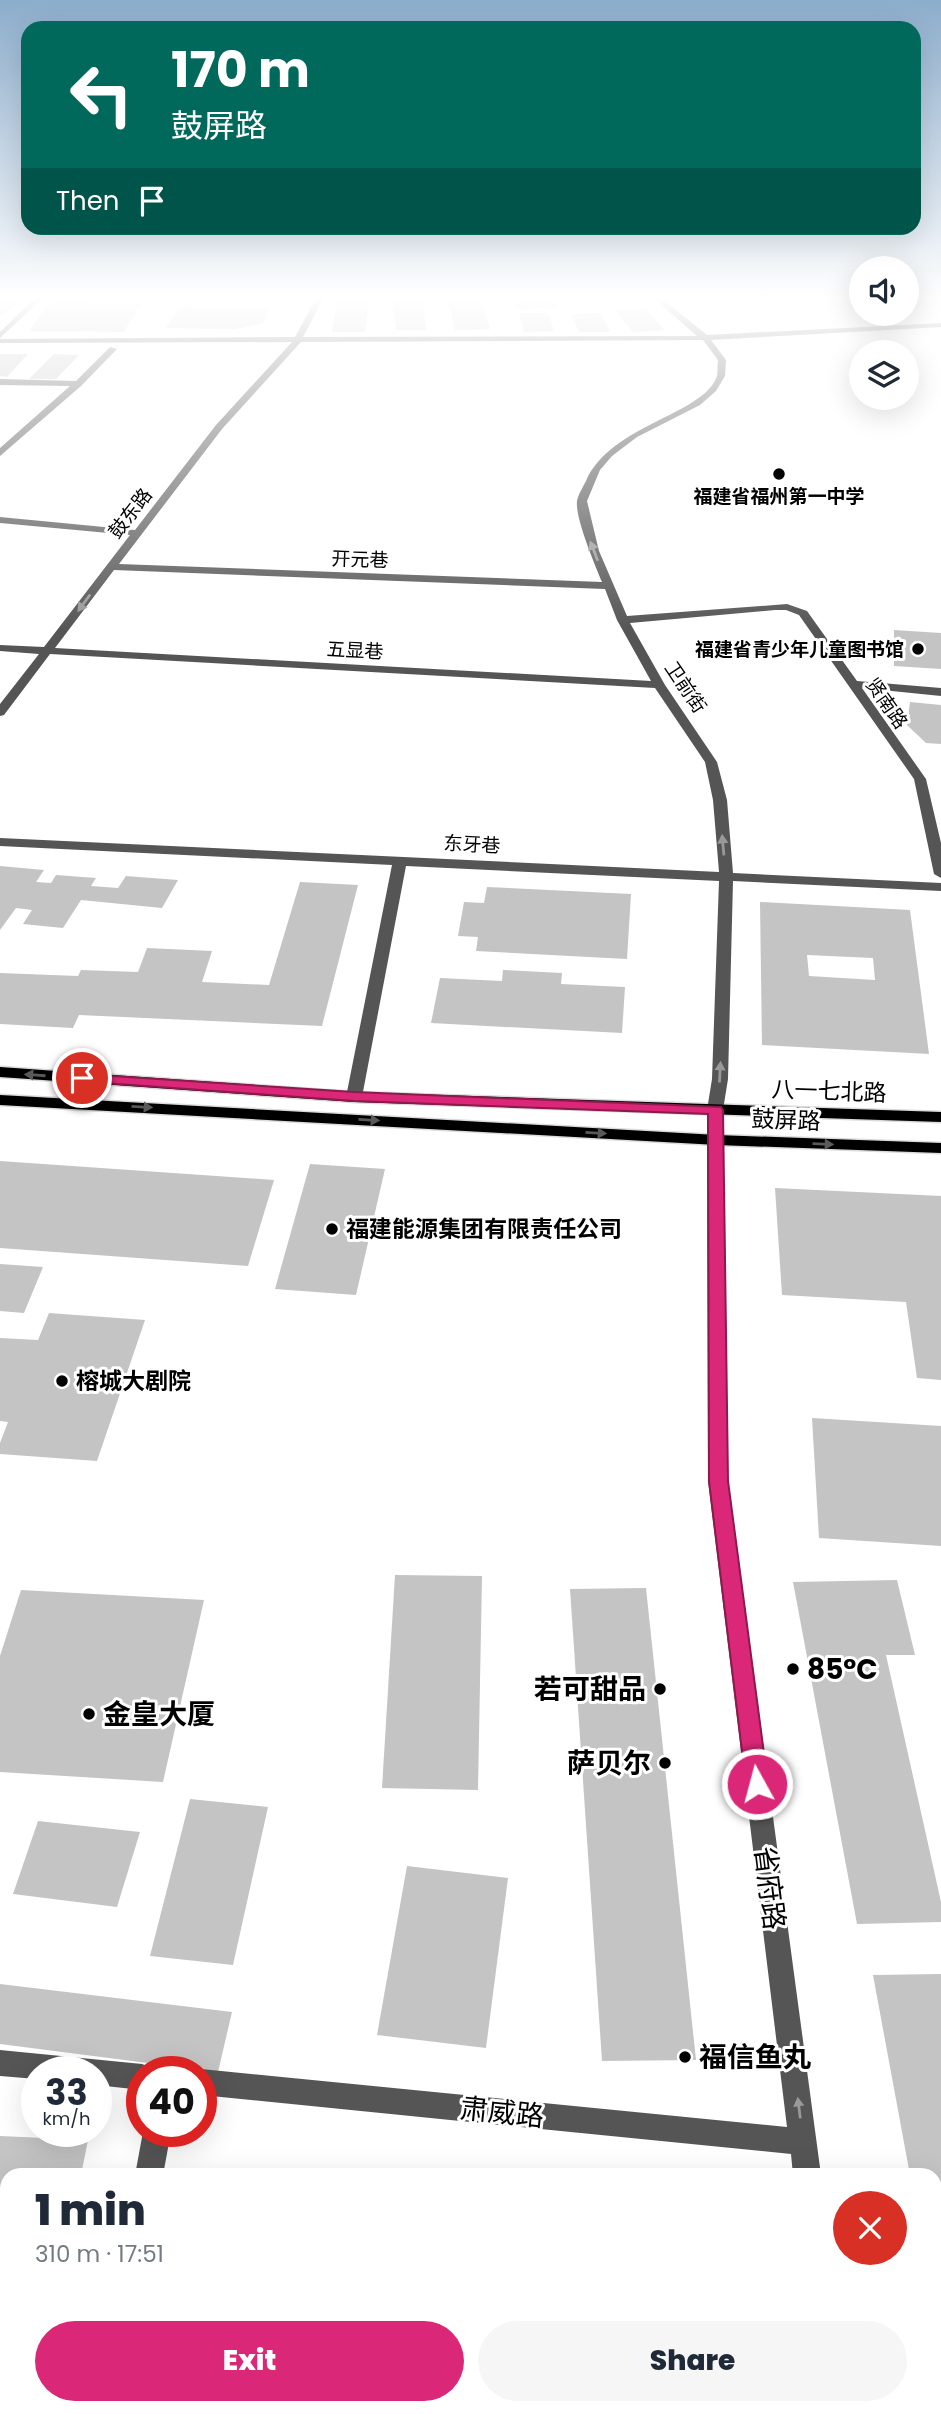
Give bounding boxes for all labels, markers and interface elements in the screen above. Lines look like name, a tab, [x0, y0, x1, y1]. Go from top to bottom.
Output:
text: 170 m	[171, 36, 310, 104]
icon: left	[56, 49, 147, 140]
text: 鼓屏路	[171, 103, 267, 148]
icon: arrive	[133, 182, 171, 220]
text: Then	[56, 183, 119, 219]
map controls	[849, 256, 919, 410]
button: sound	[849, 256, 919, 326]
button: layers	[849, 340, 919, 410]
marker: 福建省福州第一中学	[771, 466, 787, 482]
street label: 鼓东路	[102, 483, 159, 544]
place label: 福建省福州第一中学	[693, 483, 865, 510]
one-way arrow	[589, 541, 600, 562]
street label: 开元巷	[331, 545, 389, 574]
one-way arrow	[76, 594, 91, 612]
street label: 五显巷	[326, 636, 384, 665]
place label: 福建省青少年儿童图书馆	[695, 636, 904, 663]
marker: 福建省青少年儿童图书馆	[910, 641, 926, 657]
street label: 卫前街	[658, 656, 713, 718]
street label: 贤南路	[859, 672, 914, 734]
street label: 东牙巷	[443, 830, 501, 859]
one-way arrow	[717, 833, 728, 855]
pin	[52, 1048, 112, 1108]
icon: arrive	[63, 1059, 101, 1097]
one-way arrow	[714, 1061, 725, 1083]
one-way arrow	[24, 1069, 46, 1080]
street label: 八一七北路	[771, 1073, 887, 1109]
one-way arrow	[131, 1102, 153, 1113]
street label: 鼓屏路	[751, 1103, 821, 1137]
one-way arrow	[358, 1115, 380, 1126]
one-way arrow	[585, 1128, 607, 1139]
one-way arrow	[812, 1138, 834, 1149]
place label: 福建能源集团有限责任公司	[346, 1213, 622, 1245]
marker: 福建能源集团有限责任公司	[324, 1221, 340, 1237]
place label: 榕城大剧院	[76, 1365, 191, 1397]
marker: 榕城大剧院	[54, 1373, 70, 1389]
place label: 85°C	[807, 1650, 878, 1689]
marker: 85°C	[785, 1661, 801, 1677]
place label: 若可甜品	[534, 1670, 646, 1709]
marker: 若可甜品	[652, 1681, 668, 1697]
place label: 金皇大厦	[103, 1695, 215, 1734]
marker: 金皇大厦	[81, 1706, 97, 1722]
place label: 萨贝尔	[567, 1744, 651, 1783]
position arrow	[720, 1747, 794, 1821]
marker: 萨贝尔	[657, 1755, 673, 1771]
street label: 省府路	[745, 1844, 794, 1932]
place label: 福信鱼丸	[699, 2038, 811, 2077]
marker: 福信鱼丸	[677, 2049, 693, 2065]
speed limit sign: 40	[126, 2056, 217, 2147]
text: 33	[45, 2068, 88, 2117]
street label: 肃威路	[458, 2089, 546, 2136]
one-way arrow	[793, 2096, 804, 2118]
text: km/h	[43, 2106, 90, 2131]
text: 1 min	[35, 2181, 146, 2240]
button: close	[833, 2191, 907, 2265]
text: 310 m · 17:51	[35, 2238, 164, 2270]
button: Exit	[35, 2321, 464, 2401]
button: Share	[478, 2321, 907, 2401]

